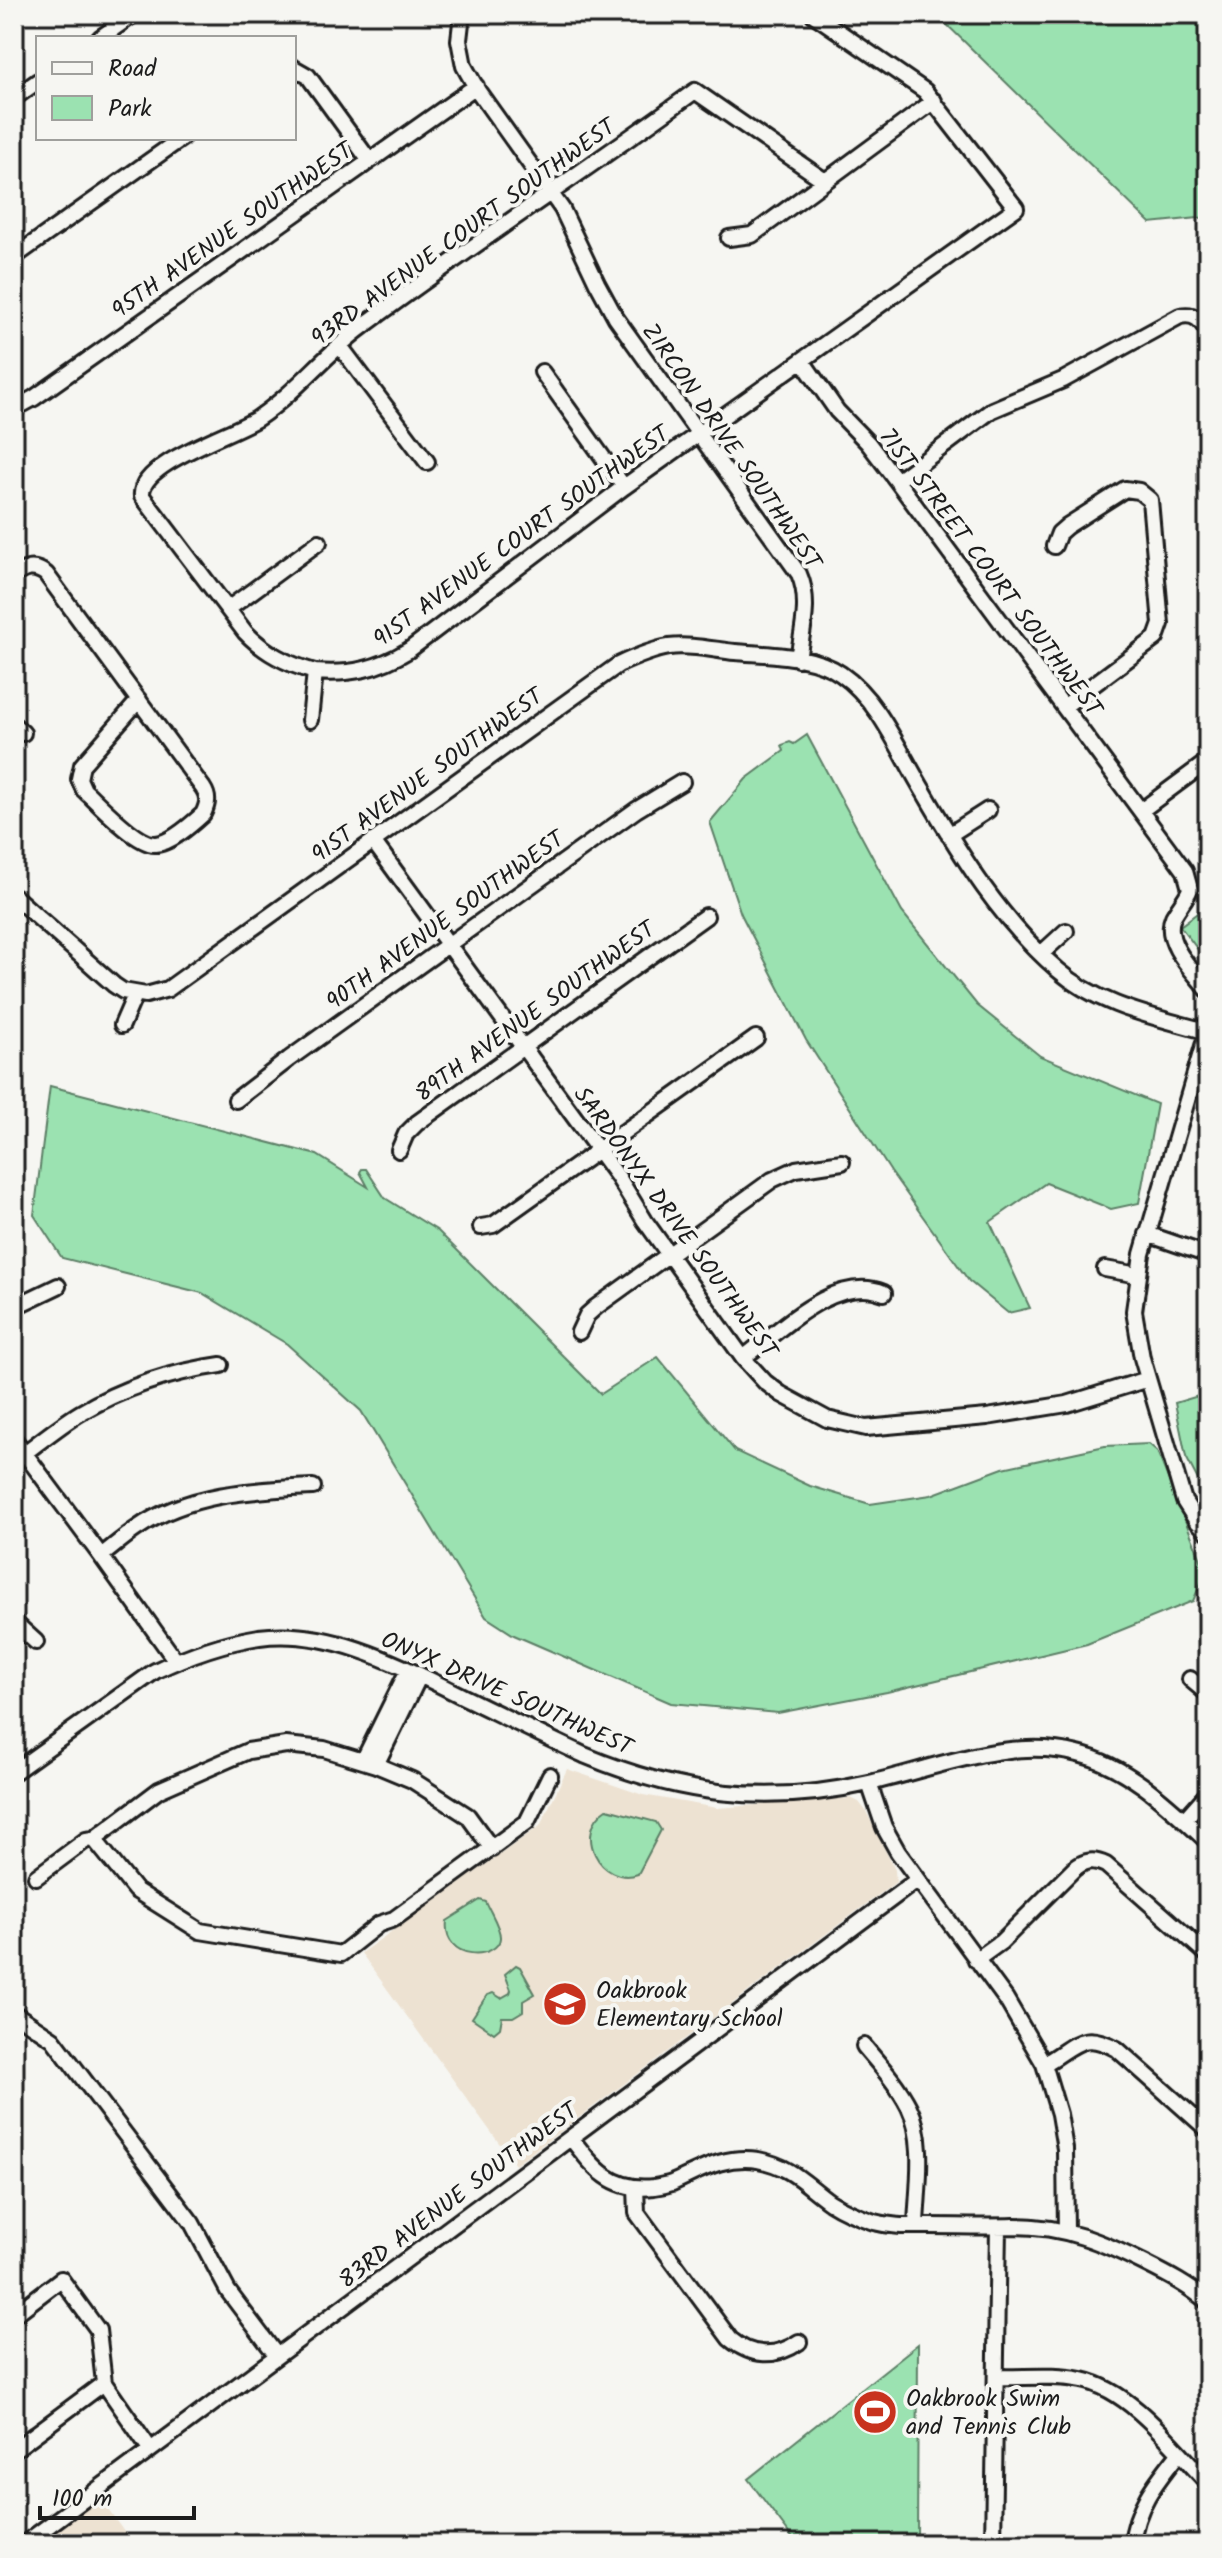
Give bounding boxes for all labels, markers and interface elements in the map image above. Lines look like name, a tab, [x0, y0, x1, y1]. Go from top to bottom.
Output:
legend	[36, 36, 296, 140]
text: Road	[108, 50, 157, 89]
text: Park	[108, 90, 152, 129]
street label: 93RD AVENUE COURT SOUTHWEST	[303, 108, 626, 358]
street label: 95TH AVENUE SOUTHWEST	[104, 131, 364, 330]
street label: ZIRCON DRIVE SOUTHWEST	[631, 315, 832, 580]
street label: 91ST AVENUE COURT SOUTHWEST	[365, 415, 680, 659]
street label: 71ST STREET COURT SOUTHWEST	[868, 420, 1113, 727]
street label: 91ST AVENUE SOUTHWEST	[303, 677, 554, 874]
street label: 90TH AVENUE SOUTHWEST	[318, 820, 575, 1021]
street label: 89TH AVENUE SOUTHWEST	[407, 910, 666, 1113]
street label: SARDONYX DRIVE SOUTHWEST	[562, 1078, 788, 1369]
street label: ONYX DRIVE SOUTHWEST	[374, 1621, 640, 1768]
place label: Oakbrook Elementary School	[596, 1972, 783, 2039]
school or university icon: Oakbrook Elementary School	[541, 1980, 589, 2028]
street label: 83RD AVENUE SOUTHWEST	[331, 2091, 589, 2300]
place label: Oakbrook Swim and Tennis Club	[906, 2380, 1071, 2447]
sports icon: Oakbrook Swim and Tennis Club	[851, 2388, 899, 2436]
scale bar	[40, 2470, 194, 2520]
text: 100 m	[52, 2480, 112, 2519]

